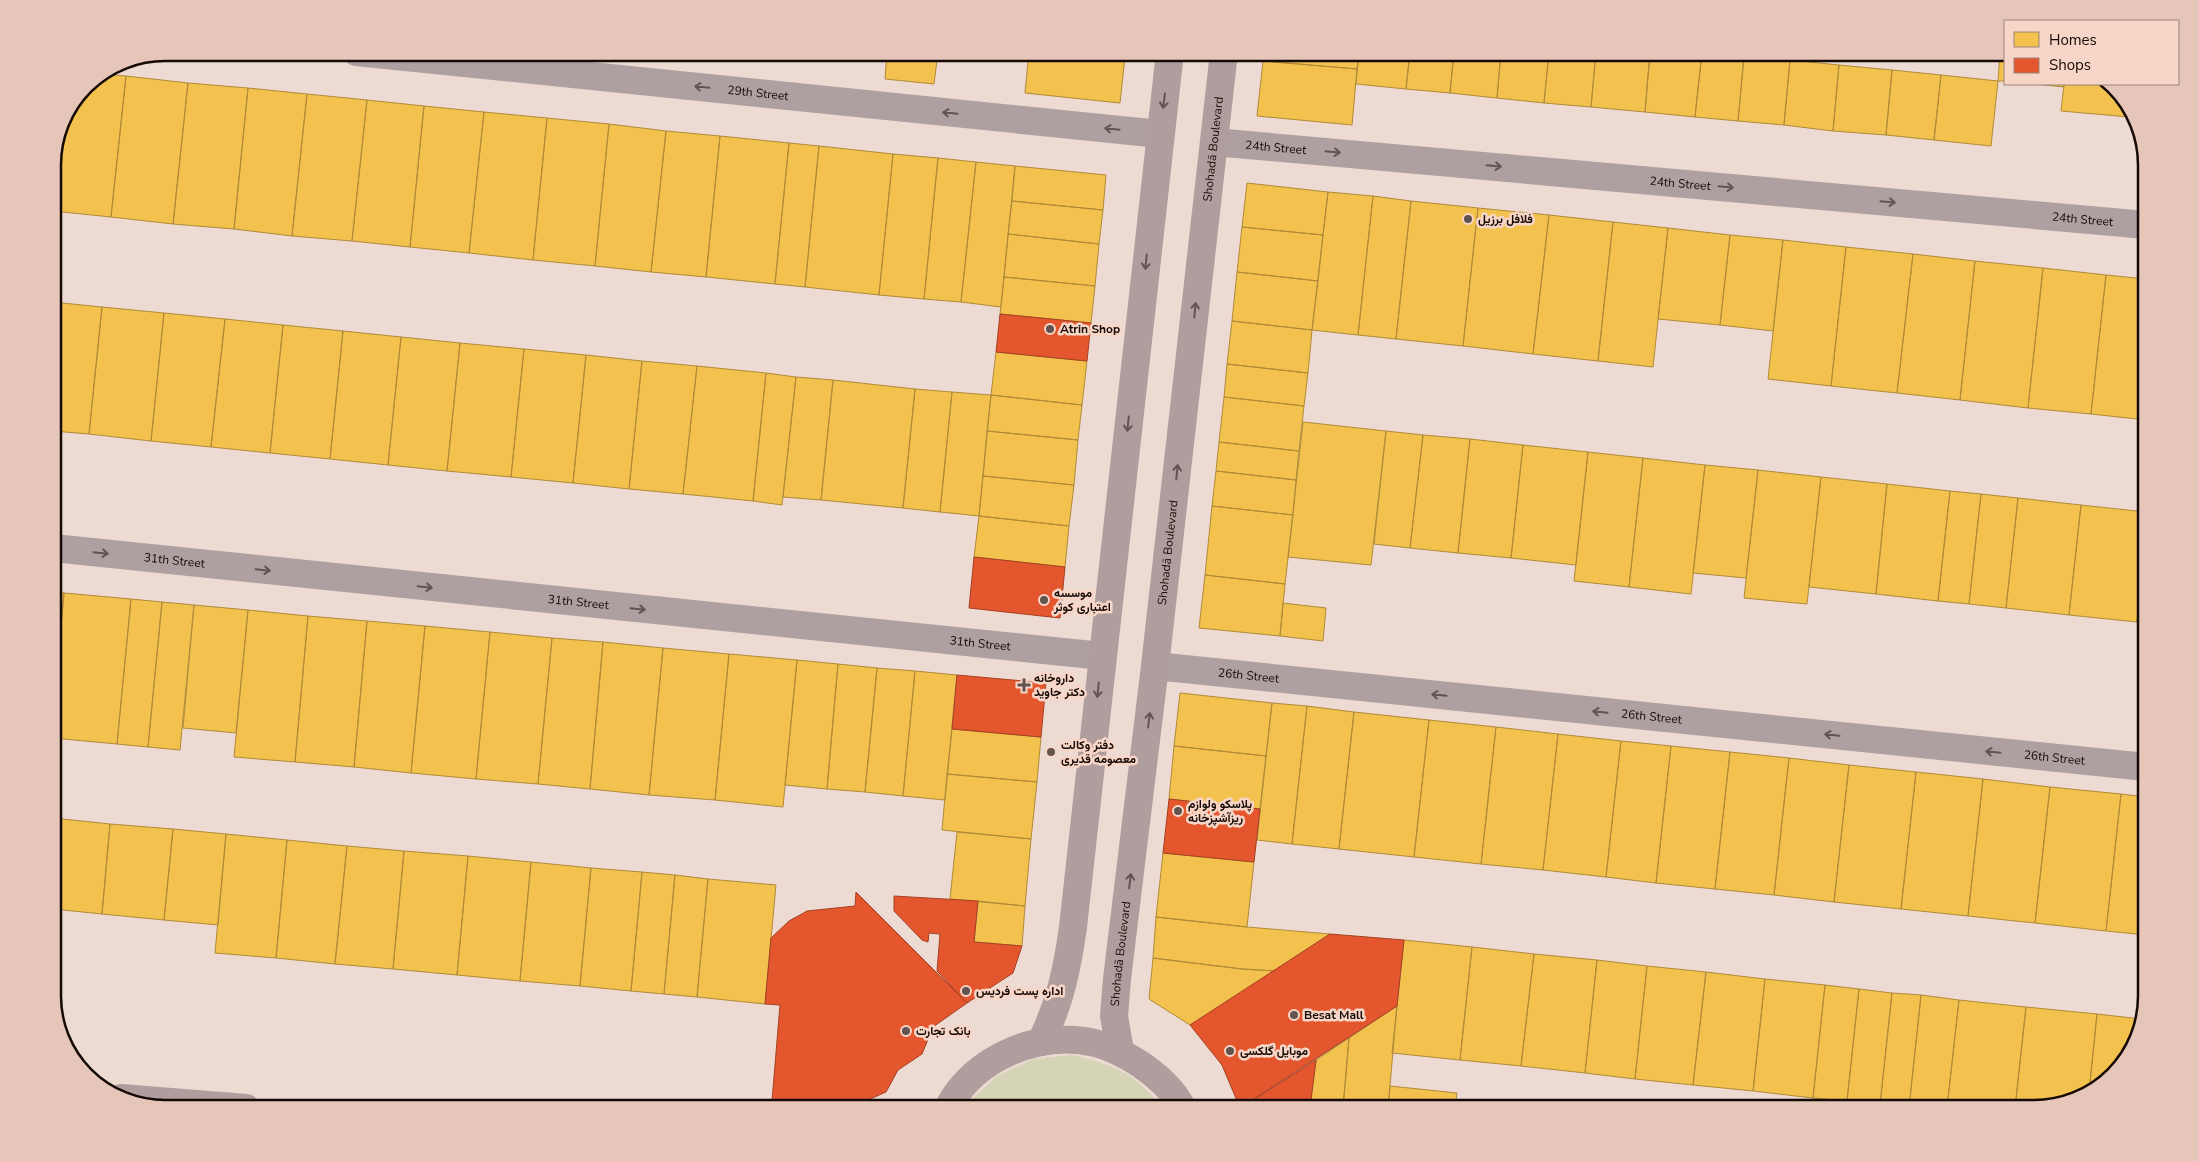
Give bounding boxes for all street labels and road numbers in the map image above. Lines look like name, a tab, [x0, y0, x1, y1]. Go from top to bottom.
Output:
street label: 29th Street	[727, 82, 790, 104]
street label: Shohadā Boulevard	[1199, 96, 1227, 203]
street label: 24th Street	[1245, 137, 1308, 158]
street label: 24th Street	[1649, 173, 1712, 194]
street label: 24th Street	[2051, 209, 2115, 230]
street label: Shohadā Boulevard	[1154, 499, 1182, 606]
street label: 31th Street	[143, 549, 206, 572]
street label: 31th Street	[547, 591, 610, 613]
street label: 31th Street	[949, 632, 1012, 655]
street label: 26th Street	[1217, 664, 1281, 687]
street label: 26th Street	[1620, 706, 1684, 728]
street label: 26th Street	[2023, 747, 2086, 769]
street label: Shohadā Boulevard	[1107, 900, 1134, 1007]

